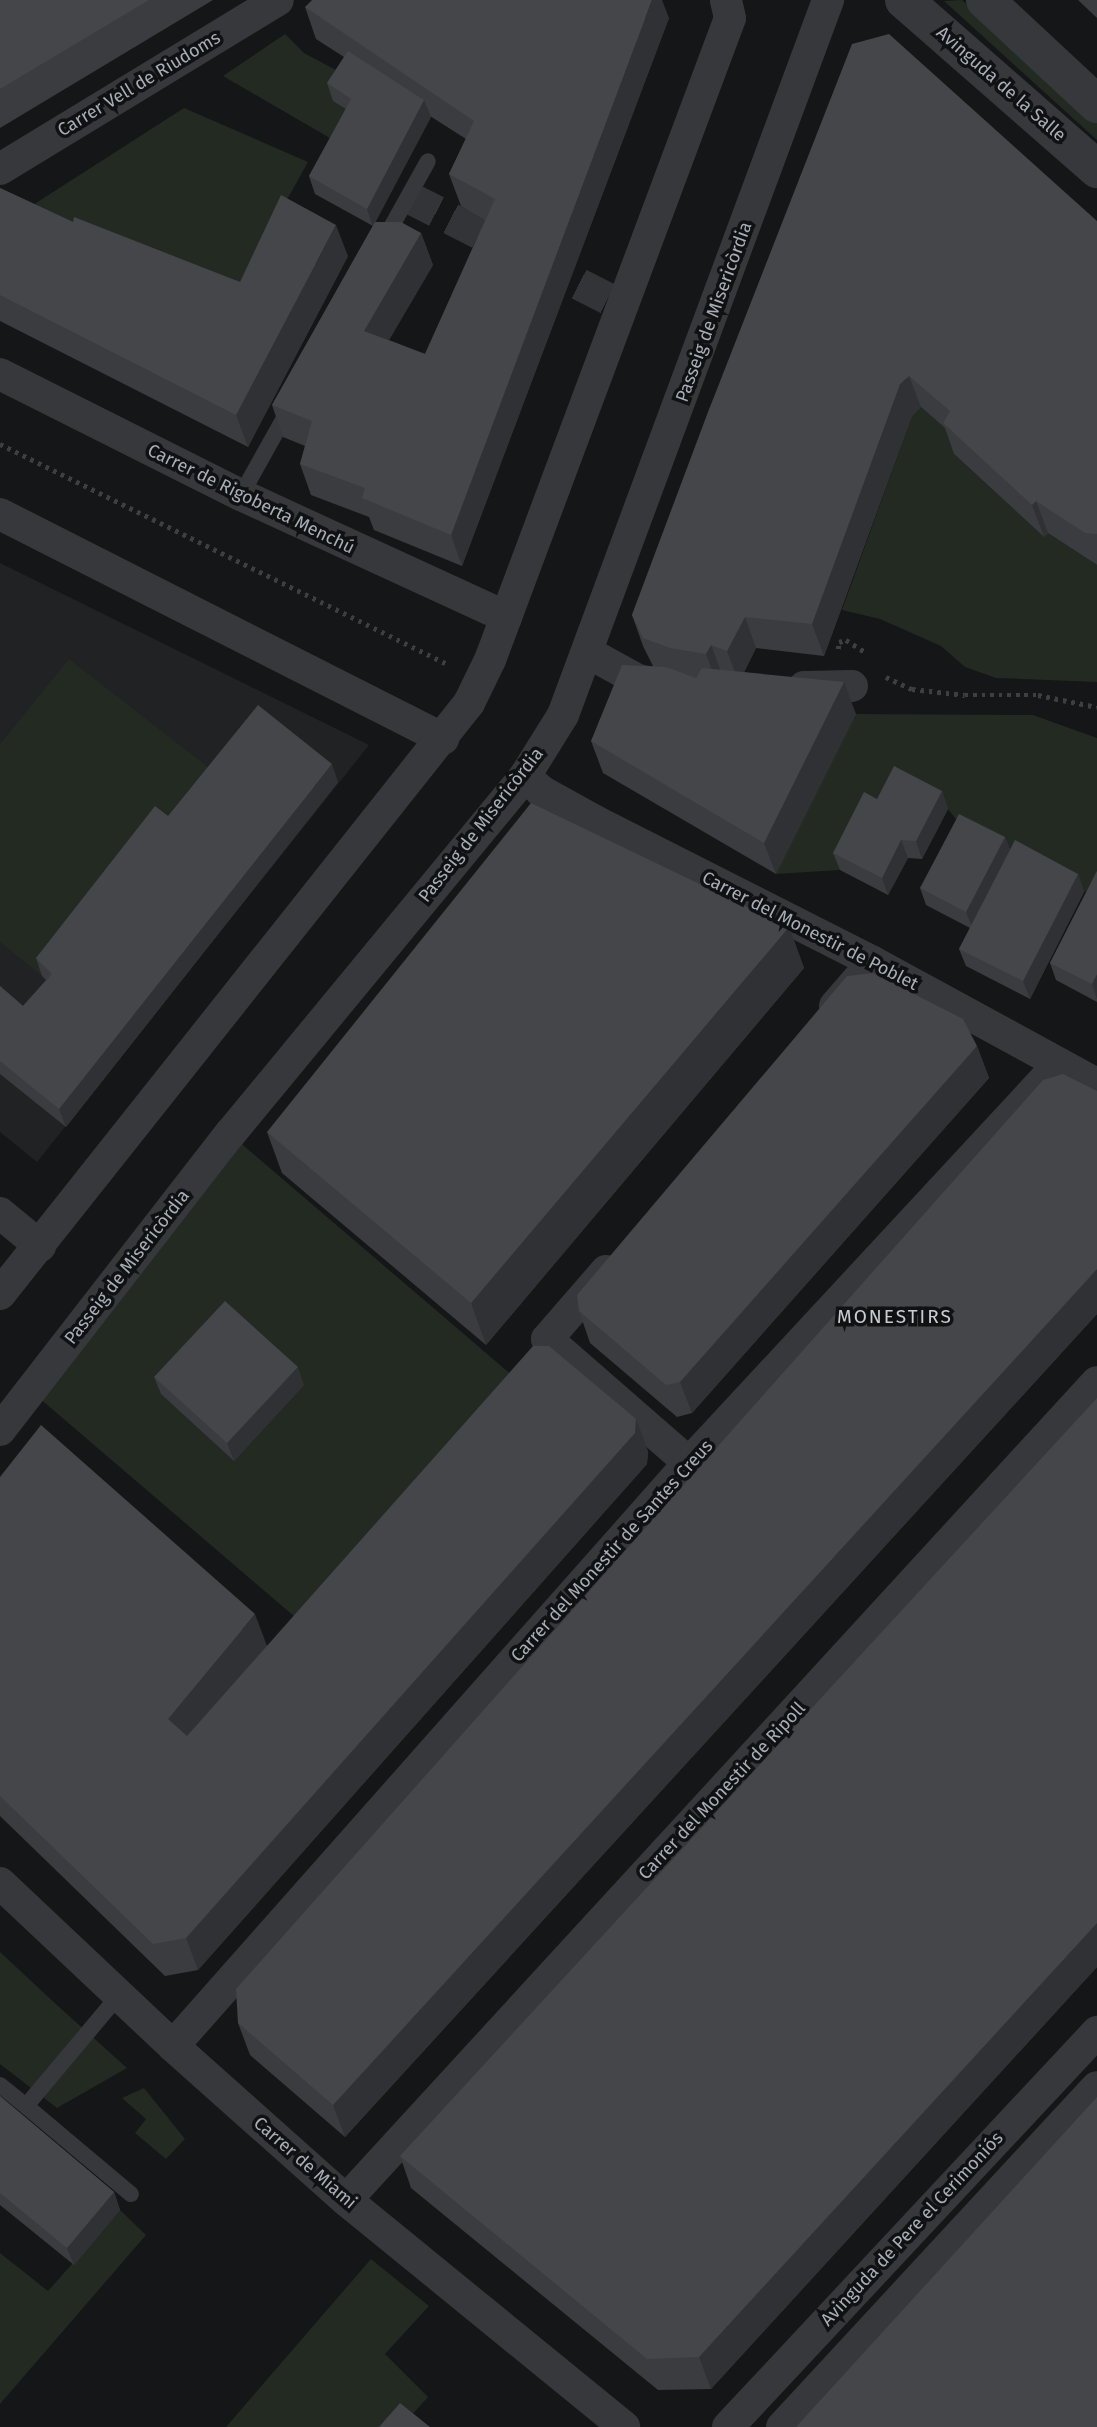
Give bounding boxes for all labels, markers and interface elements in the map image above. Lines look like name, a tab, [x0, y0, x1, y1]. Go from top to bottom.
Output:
street label: Avinguda de la Salle	[932, 22, 1070, 146]
street label: Carrer Vell de Riudoms	[54, 27, 224, 141]
street label: Passeig de Misericòrdia	[671, 219, 757, 405]
street label: Carrer de Rigoberta Menchú	[144, 439, 358, 559]
street label: Passeig de Misericòrdia	[414, 743, 548, 907]
street label: Carrer del Monestir de Poblet	[698, 867, 922, 995]
street label: Passeig de Misericòrdia	[60, 1185, 194, 1349]
district label: MONESTIRS	[838, 1306, 952, 1328]
street label: Carrer del Monestir de Santes Creus	[506, 1436, 718, 1666]
street label: Carrer del Monestir de Ripoll	[634, 1698, 810, 1884]
street label: Carrer de Miami	[249, 2112, 361, 2214]
street label: Avinguda de Pere el Cerimoniós	[816, 2127, 1008, 2331]

